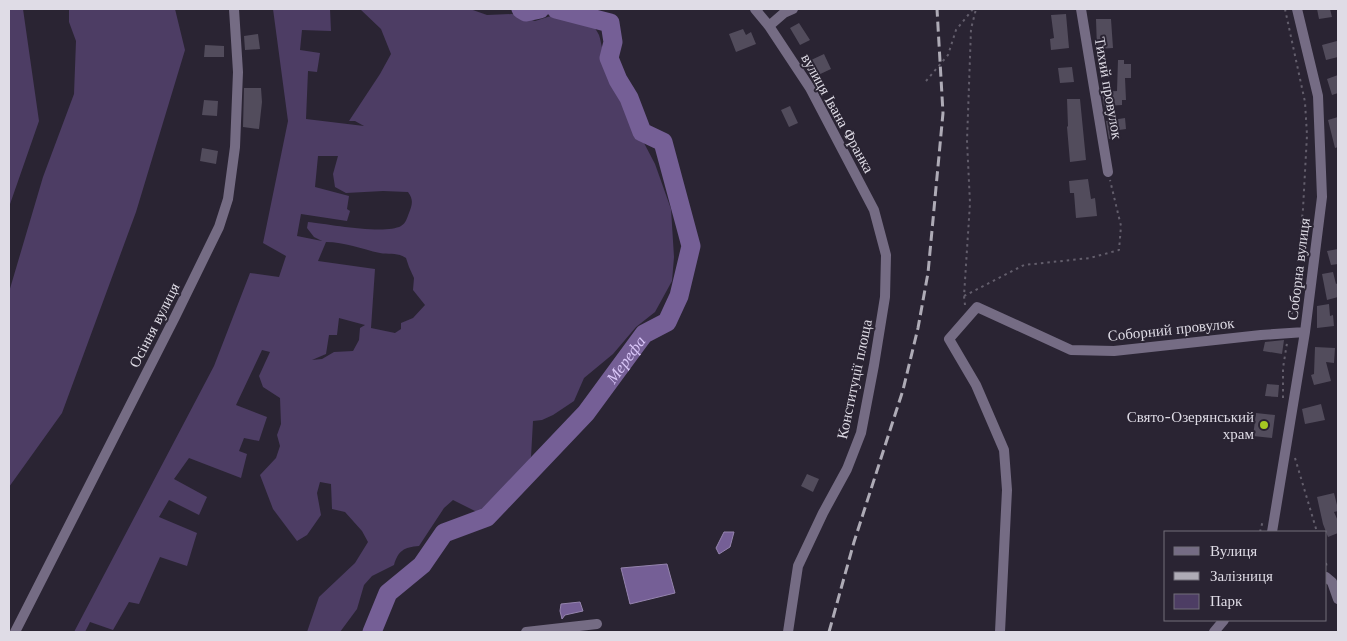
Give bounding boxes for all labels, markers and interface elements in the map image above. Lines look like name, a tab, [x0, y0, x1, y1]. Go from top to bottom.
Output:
street label: Тихий провулок	[1091, 35, 1127, 141]
street label: вулиця Івана Франка	[797, 50, 879, 176]
street label: Соборна вулиця	[1282, 217, 1314, 321]
street label: Осіння вулиця	[124, 279, 184, 371]
street label: Соборний провулок	[1107, 313, 1236, 345]
street label: Конституції площа	[832, 317, 876, 441]
water label: Мерефа	[601, 332, 649, 388]
place label: Свято-Озерянський храм	[1127, 407, 1255, 443]
marker: Свято-Озерянський храм	[1258, 419, 1270, 431]
legend	[1164, 531, 1327, 621]
text: Вулиця	[1210, 541, 1257, 560]
text: Залізниця	[1210, 566, 1273, 585]
text: Парк	[1210, 591, 1243, 610]

